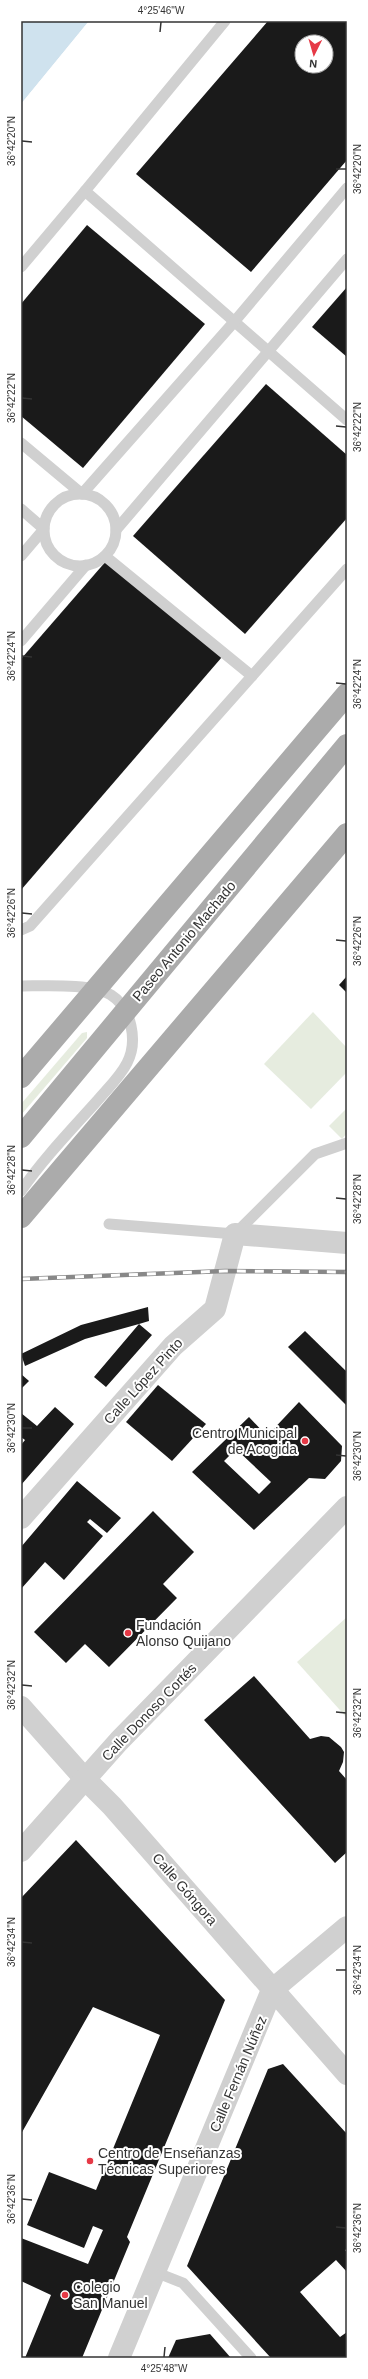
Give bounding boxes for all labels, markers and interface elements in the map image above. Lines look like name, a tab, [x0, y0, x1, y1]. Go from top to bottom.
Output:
text: 4°25'46"W	[138, 5, 185, 16]
north arrow	[294, 34, 334, 74]
text: N	[309, 58, 318, 70]
text: 36°42'20"N	[6, 116, 17, 166]
text: 36°42'20"N	[352, 144, 363, 194]
text: 36°42'22"N	[6, 373, 17, 423]
text: 36°42'22"N	[352, 402, 363, 452]
text: 36°42'24"N	[6, 631, 17, 681]
text: 36°42'24"N	[352, 659, 363, 709]
street label: Paseo Antonio Machado	[129, 878, 239, 1004]
text: 36°42'26"N	[6, 888, 17, 938]
text: 36°42'26"N	[352, 916, 363, 966]
text: 36°42'28"N	[6, 1145, 17, 1195]
text: 36°42'28"N	[352, 1174, 363, 1224]
street label: Calle López Pinto	[100, 1335, 186, 1427]
text: 36°42'30"N	[6, 1403, 17, 1453]
place label: Centro Municipal de Acogida	[192, 1425, 297, 1457]
text: 36°42'30"N	[352, 1431, 363, 1481]
marker: Centro Municipal de Acogida	[300, 1436, 310, 1446]
place label: Fundación Alonso Quijano	[136, 1617, 231, 1649]
marker: Fundación Alonso Quijano	[123, 1628, 133, 1638]
text: 36°42'32"N	[6, 1660, 17, 1710]
street label: Calle Donoso Cortés	[98, 1660, 200, 1764]
text: 36°42'32"N	[352, 1688, 363, 1738]
street label: Calle Góngora	[149, 1850, 221, 1928]
text: 36°42'34"N	[6, 1917, 17, 1967]
text: 36°42'34"N	[352, 1945, 363, 1995]
street label: Calle Fernán Núñez	[206, 2014, 270, 2134]
place label: Centro de Enseñanzas Técnicas Superiores	[98, 2145, 240, 2177]
marker: Centro de Enseñanzas Técnicas Superiores	[85, 2156, 95, 2166]
text: 36°42'36"N	[6, 2174, 17, 2224]
text: 36°42'36"N	[352, 2203, 363, 2253]
place label: Colegio San Manuel	[73, 2279, 148, 2311]
marker: Colegio San Manuel	[60, 2290, 70, 2300]
text: 4°25'48"W	[141, 2363, 188, 2374]

